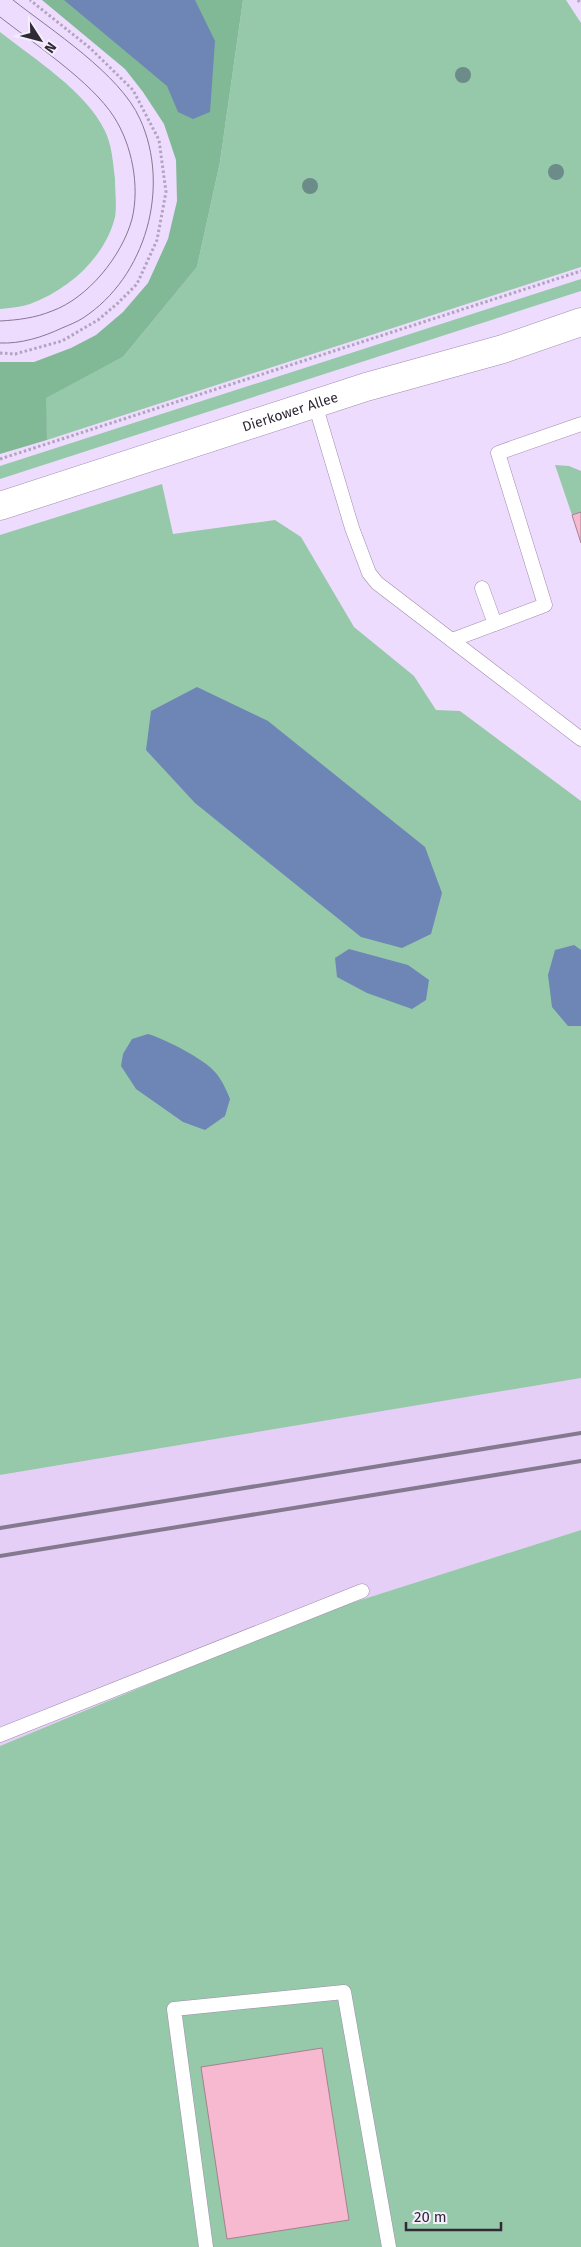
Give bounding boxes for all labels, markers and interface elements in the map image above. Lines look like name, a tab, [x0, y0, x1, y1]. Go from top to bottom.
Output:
north arrow	[15, 15, 65, 65]
text: N	[41, 39, 60, 56]
street label: Dierkower Allee	[240, 388, 340, 435]
scale bar	[406, 2200, 501, 2232]
text: 20 m	[414, 2208, 447, 2226]

